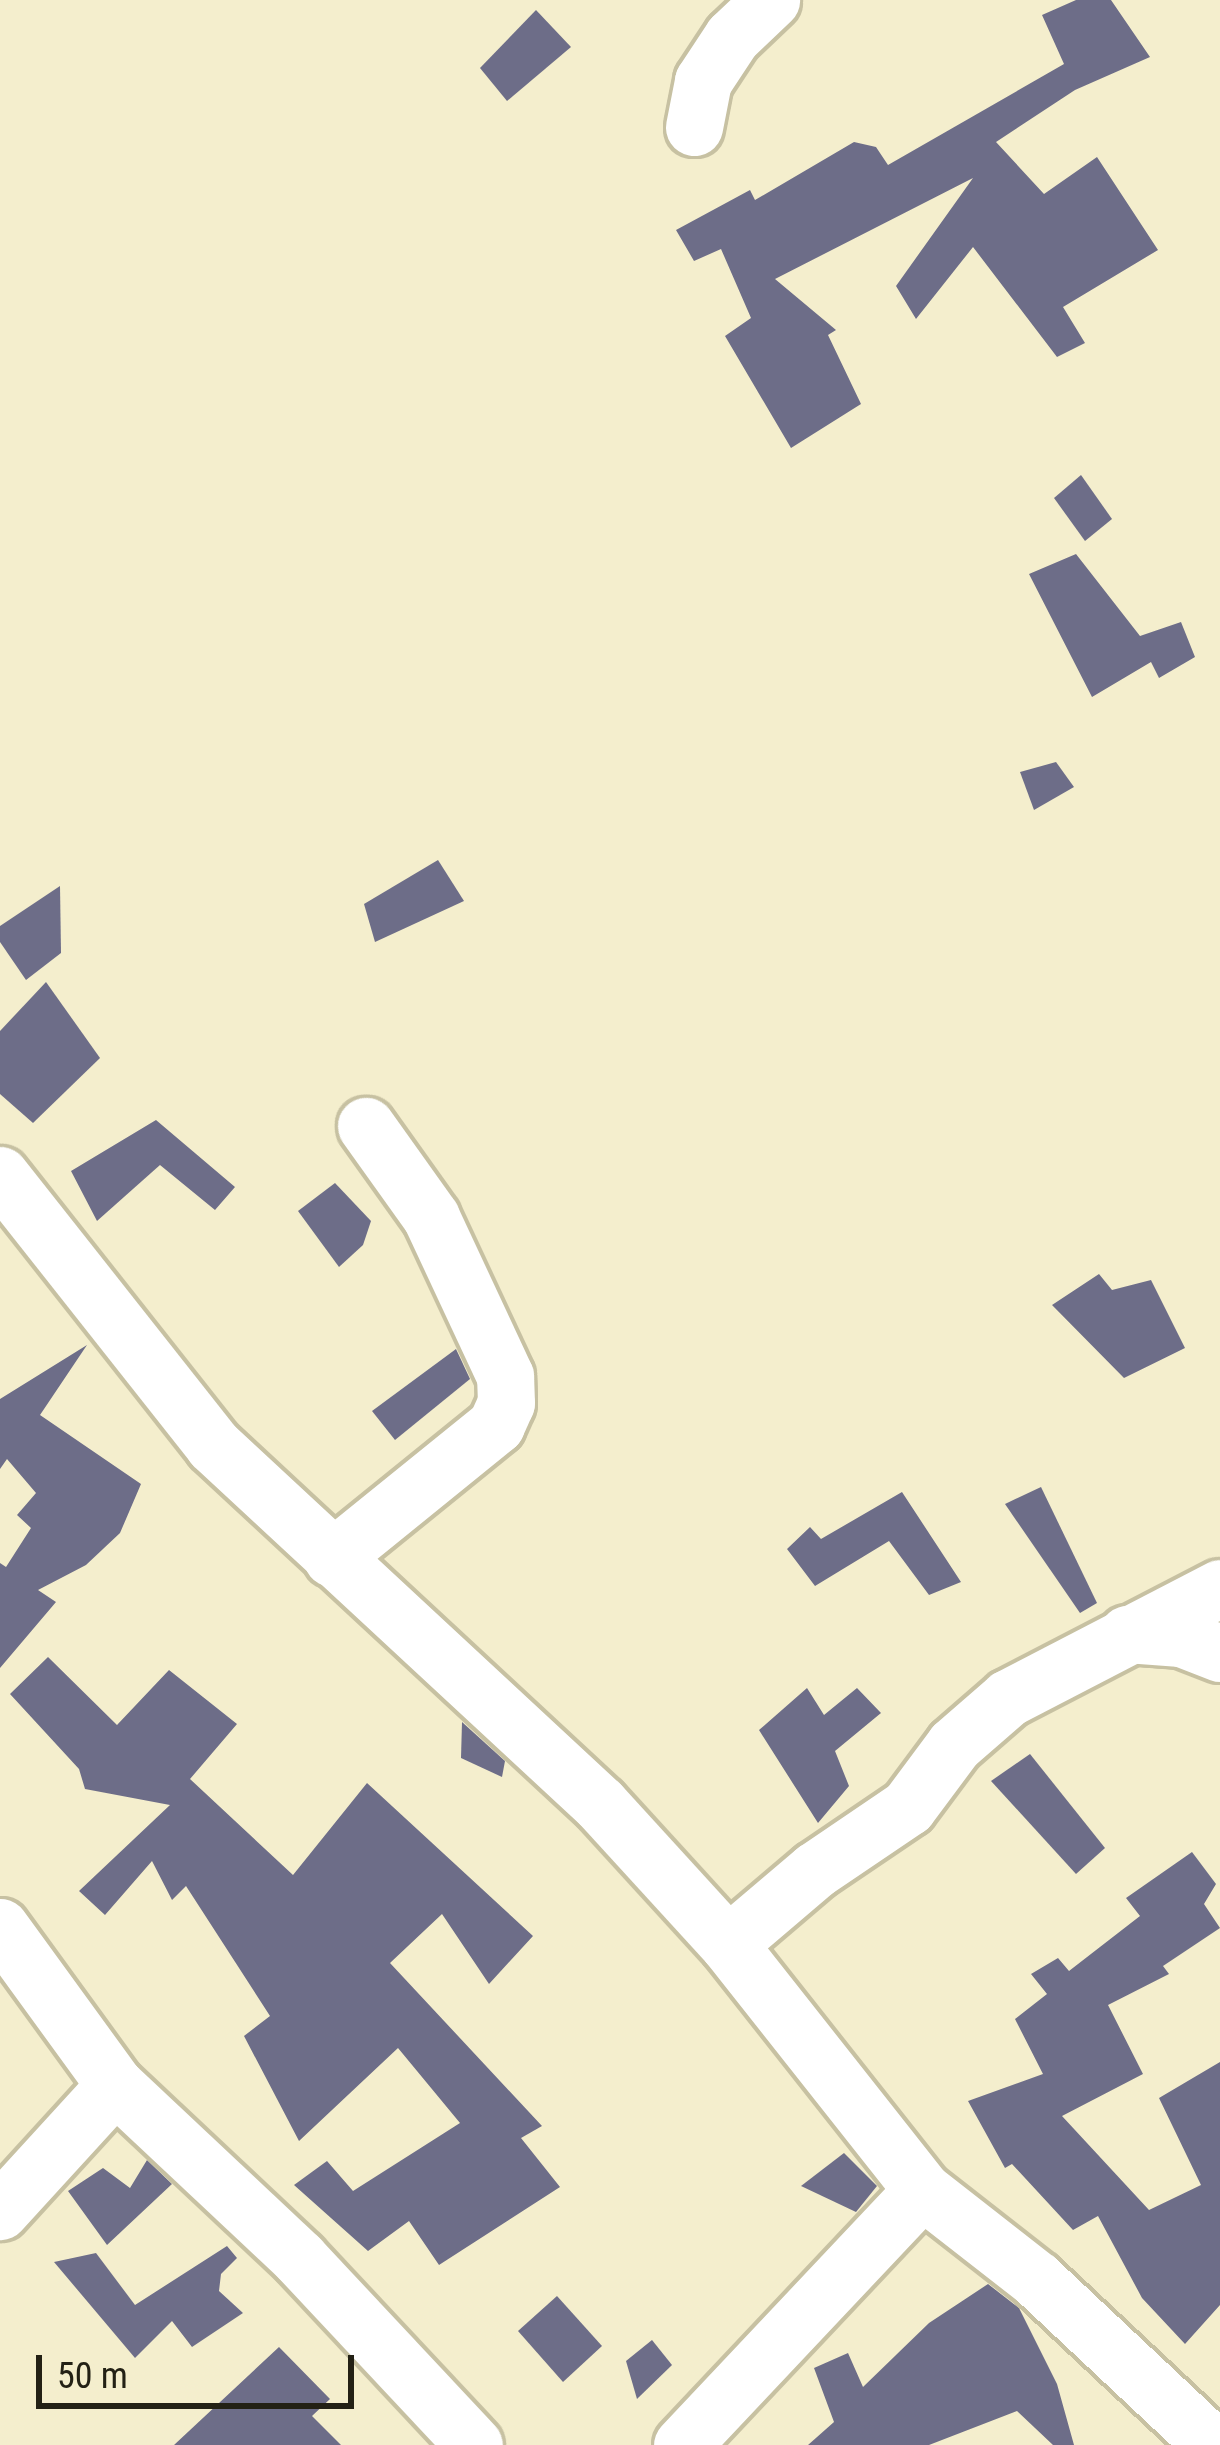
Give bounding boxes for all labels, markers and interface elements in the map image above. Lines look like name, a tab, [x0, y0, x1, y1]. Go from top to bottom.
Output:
scale bar	[42, 2331, 360, 2405]
text: 50 m	[57, 2355, 128, 2397]

